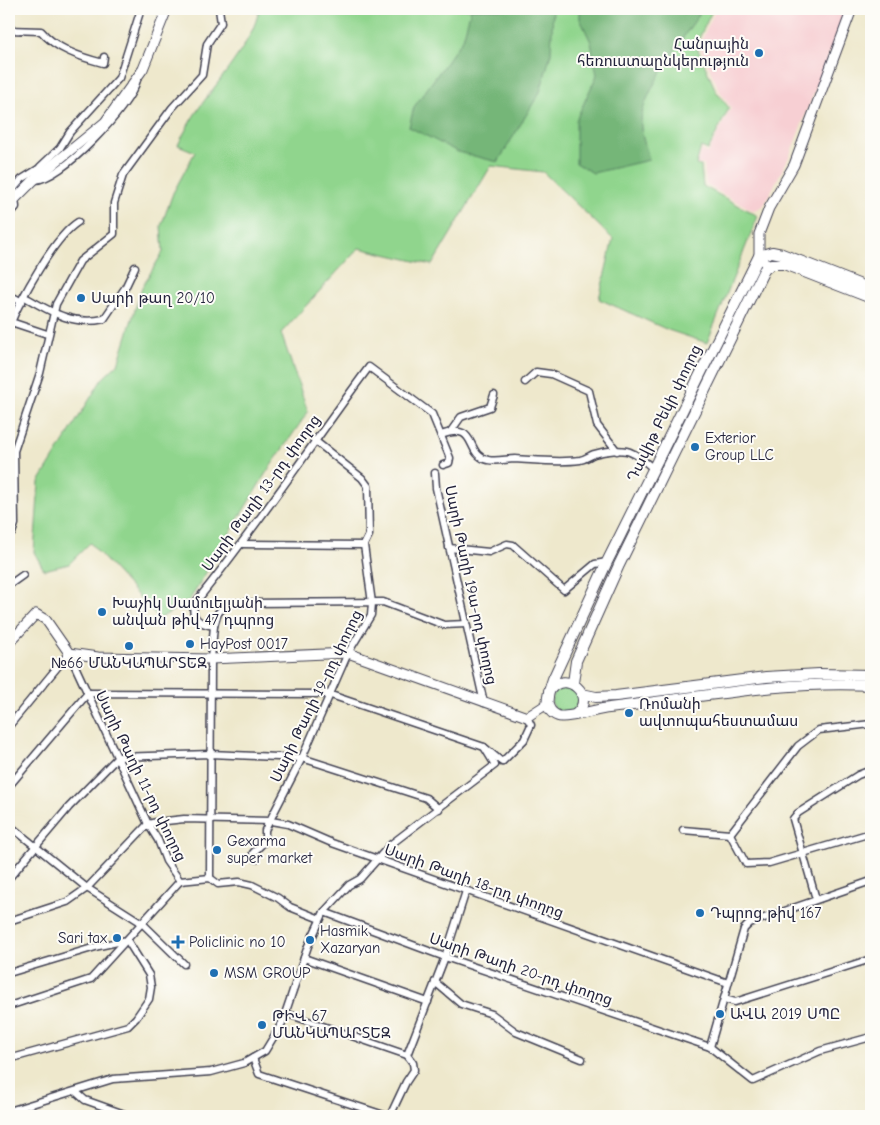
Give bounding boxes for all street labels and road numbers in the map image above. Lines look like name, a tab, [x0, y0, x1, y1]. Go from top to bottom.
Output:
street label: Դավիթ Բեկի փողոց	[623, 341, 705, 485]
street label: Սարի Թաղի 13-րդ փողոց	[198, 411, 324, 575]
street label: Սարի Թաղի 19ա-րդ փողոց	[441, 484, 501, 686]
street label: Սարի Թաղի 19-րդ փողոց	[266, 607, 366, 785]
street label: Սարի Թաղի 11-րդ փողոց	[92, 688, 190, 864]
street label: Սարի Թաղի 18-րդ փողոց	[382, 840, 566, 922]
street label: Սարի Թաղի 20-րդ փողոց	[427, 929, 615, 1009]

